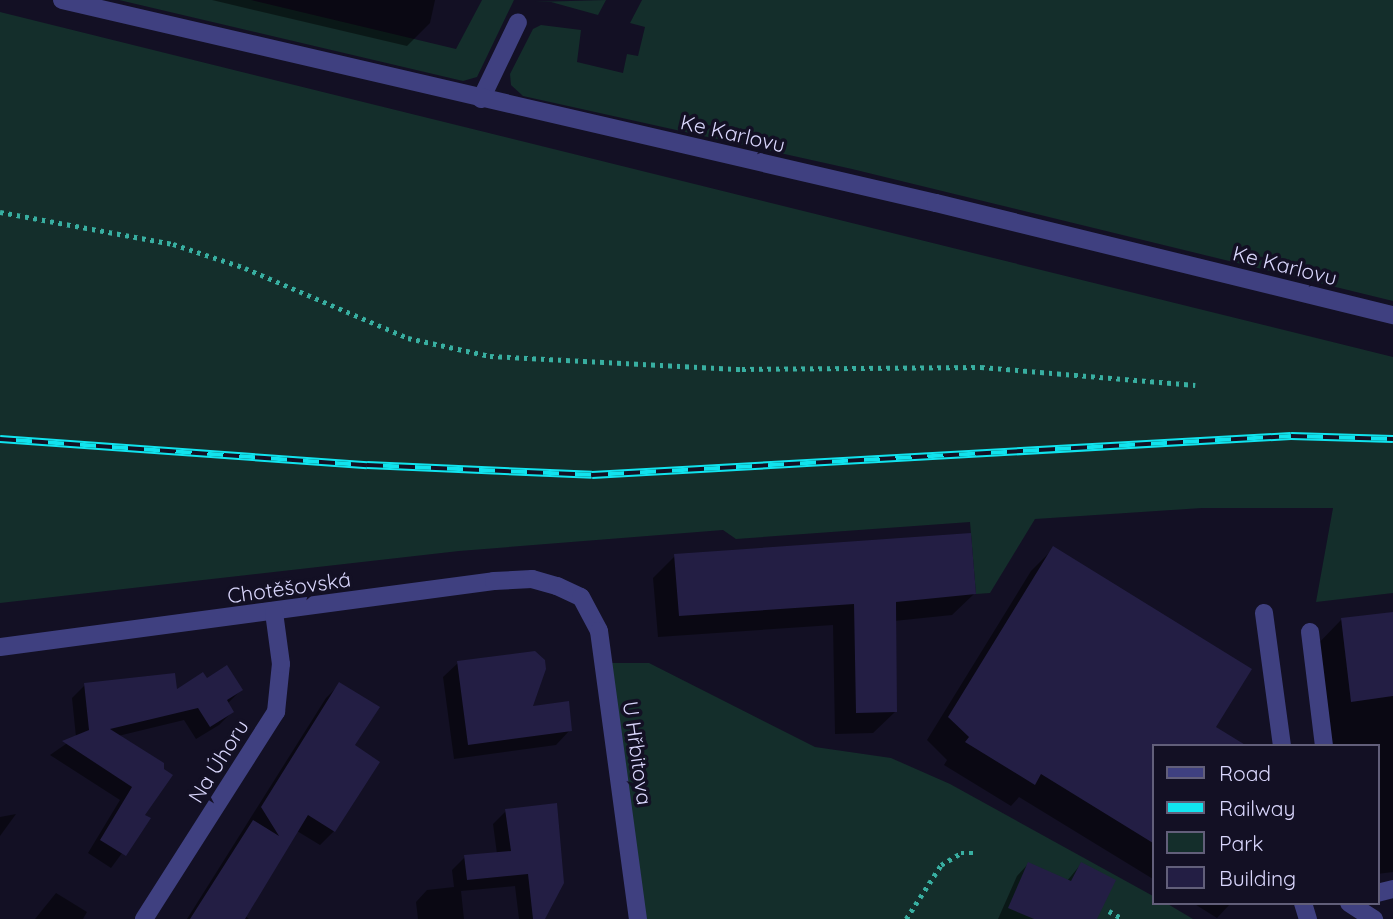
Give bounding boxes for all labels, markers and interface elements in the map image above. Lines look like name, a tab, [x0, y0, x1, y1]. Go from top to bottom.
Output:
street label: Ke Karlovu	[678, 109, 788, 157]
street label: Ke Karlovu	[1230, 240, 1340, 290]
street label: Chotěšovská	[226, 566, 352, 608]
street label: U Hřbitova	[618, 699, 658, 807]
street label: Na Úhoru	[183, 715, 253, 807]
legend	[1152, 744, 1379, 905]
text: Road	[1219, 760, 1271, 786]
text: Railway	[1219, 795, 1295, 821]
text: Park	[1219, 830, 1263, 856]
text: Building	[1219, 865, 1296, 891]

